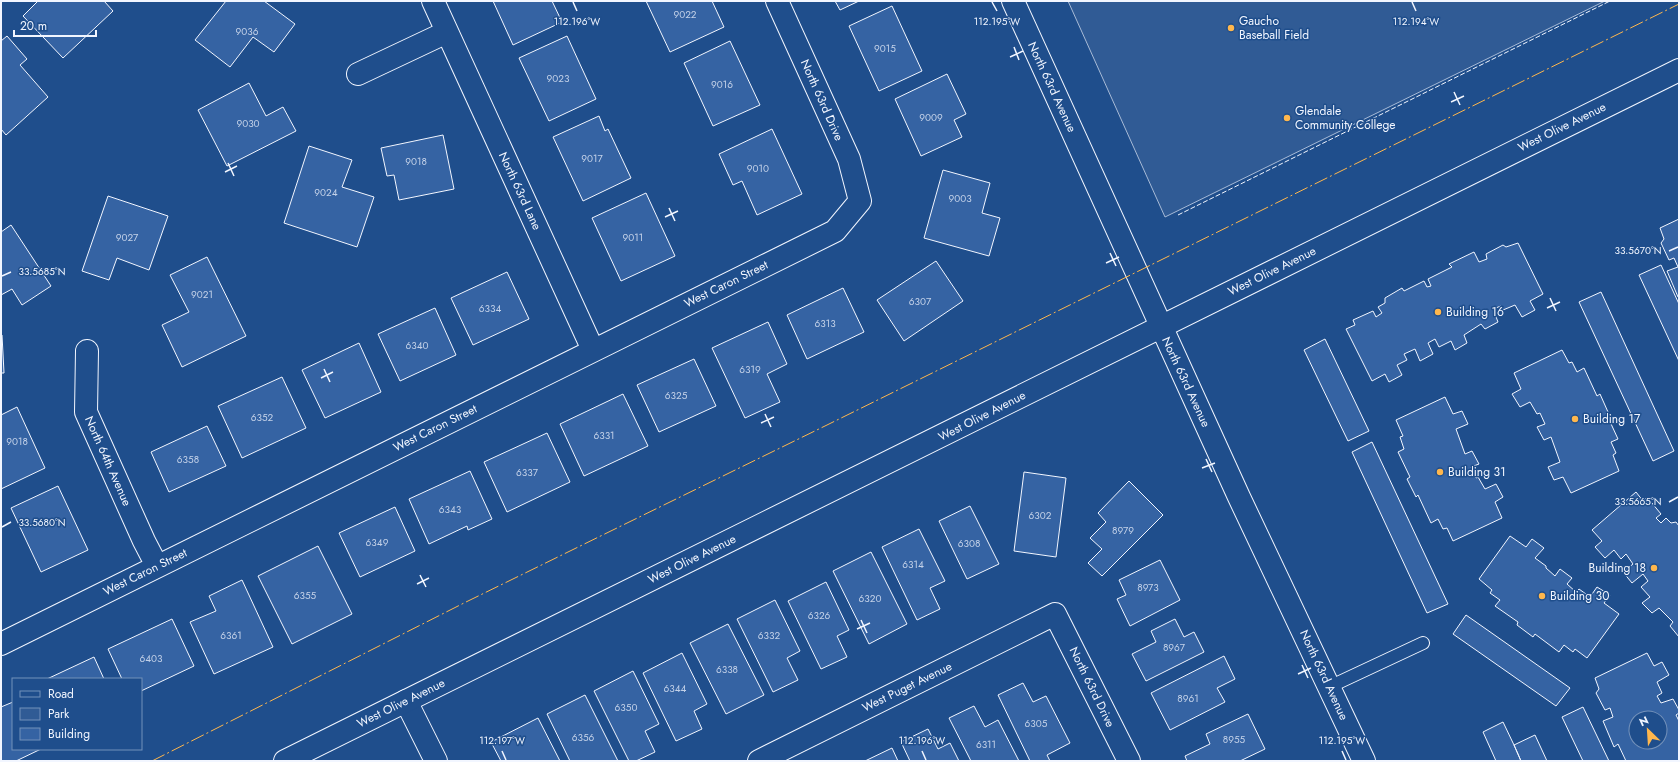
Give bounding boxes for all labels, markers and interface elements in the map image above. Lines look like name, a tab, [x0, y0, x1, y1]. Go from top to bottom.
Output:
house number: 9022	[673, 7, 697, 22]
scale bar	[14, 12, 96, 38]
place label: Gaucho Baseball Field	[1239, 12, 1309, 44]
text: 112.196°W	[554, 14, 600, 29]
text: 112.195°W	[974, 14, 1020, 29]
text: 112.194°W	[1393, 14, 1439, 29]
text: 20 m	[20, 17, 47, 35]
marker: Gaucho Baseball Field	[1226, 23, 1236, 33]
house number: 9036	[236, 24, 259, 39]
street label: North 63rd Avenue	[1023, 39, 1081, 135]
house number: 9015	[874, 41, 896, 56]
street label: North 63rd Drive	[796, 56, 848, 144]
house number: 9023	[547, 71, 570, 86]
house number: 9016	[711, 77, 733, 92]
street label: West Olive Avenue	[1515, 98, 1609, 156]
place label: Glendale Community College	[1295, 102, 1395, 134]
house number: 9009	[919, 110, 943, 125]
marker: Glendale Community College	[1282, 113, 1292, 123]
house number: 9030	[236, 116, 260, 131]
street label: North 63rd Lane	[494, 149, 546, 233]
house number: 9017	[581, 151, 604, 166]
house number: 9018	[405, 154, 427, 169]
house number: 9010	[747, 161, 769, 176]
house number: 9024	[314, 185, 338, 200]
house number: 9003	[948, 191, 972, 206]
house number: 9027	[116, 230, 139, 245]
house number: 9011	[623, 230, 643, 245]
street label: West Olive Avenue	[1225, 242, 1319, 300]
text: 33.5670°N	[1615, 243, 1661, 258]
street label: West Caron Street	[681, 256, 771, 312]
text: 33.5685°N	[19, 264, 65, 279]
house number: 9021	[191, 287, 213, 302]
house number: 6307	[909, 294, 932, 309]
house number: 6334	[479, 301, 501, 316]
place label: Building 16	[1446, 303, 1504, 321]
marker: Building 16	[1433, 307, 1443, 317]
house number: 6313	[814, 316, 836, 331]
street label: North 63rd Avenue	[1157, 334, 1215, 430]
house number: 6340	[405, 338, 429, 353]
house number: 6319	[739, 362, 761, 377]
street label: West Olive Avenue	[935, 386, 1029, 446]
house number: 6325	[665, 388, 688, 403]
street label: West Caron Street	[390, 400, 480, 456]
house number: 6352	[251, 410, 274, 425]
place label: Building 17	[1583, 410, 1641, 428]
street label: North 64th Avenue	[80, 413, 136, 509]
marker: Building 17	[1570, 414, 1580, 424]
house number: 6331	[593, 428, 615, 443]
house number: 9018	[6, 434, 28, 449]
house number: 6358	[177, 452, 199, 467]
place label: Building 31	[1448, 463, 1506, 481]
house number: 6337	[516, 465, 539, 480]
marker: Building 31	[1435, 467, 1445, 477]
text: 33.5665°N	[1614, 494, 1662, 509]
house number: 6343	[439, 502, 462, 517]
house number: 6302	[1029, 508, 1052, 523]
text: 33.5680°N	[18, 515, 66, 530]
house number: 8979	[1112, 523, 1134, 538]
street label: West Olive Avenue	[645, 530, 739, 588]
house number: 6349	[366, 535, 389, 550]
house number: 6308	[958, 536, 980, 551]
street label: West Caron Street	[100, 544, 190, 600]
house number: 6314	[902, 557, 924, 572]
place label: Building 18	[1588, 559, 1646, 577]
marker: Building 18	[1649, 563, 1659, 573]
house number: 8973	[1137, 580, 1159, 595]
place label: Building 30	[1550, 587, 1609, 605]
house number: 6355	[294, 588, 317, 603]
house number: 6320	[859, 591, 881, 606]
marker: Building 30	[1537, 591, 1547, 601]
house number: 6326	[808, 608, 831, 623]
street label: North 63rd Avenue	[1295, 627, 1353, 723]
house number: 6361	[220, 628, 242, 643]
house number: 6332	[758, 628, 780, 643]
house number: 8967	[1163, 640, 1186, 655]
street label: North 63rd Drive	[1065, 644, 1119, 730]
house number: 6403	[139, 651, 163, 666]
street label: West Puget Avenue	[859, 657, 955, 717]
house number: 6338	[716, 662, 738, 677]
street label: West Olive Avenue	[354, 674, 448, 732]
legend	[12, 678, 142, 750]
house number: 6344	[664, 681, 687, 696]
text: Road	[48, 685, 74, 703]
house number: 8961	[1177, 691, 1199, 706]
house number: 6350	[615, 700, 637, 715]
text: Park	[48, 705, 70, 723]
north arrow	[1628, 710, 1668, 750]
text: N	[1636, 712, 1651, 730]
house number: 6305	[1025, 716, 1048, 731]
text: Building	[48, 725, 90, 743]
house number: 6356	[572, 730, 595, 745]
house number: 8955	[1223, 732, 1246, 747]
text: 112.197°W	[479, 733, 525, 748]
text: 112.196°W	[899, 733, 945, 748]
text: 112.195°W	[1319, 733, 1365, 748]
house number: 6311	[976, 737, 996, 752]

